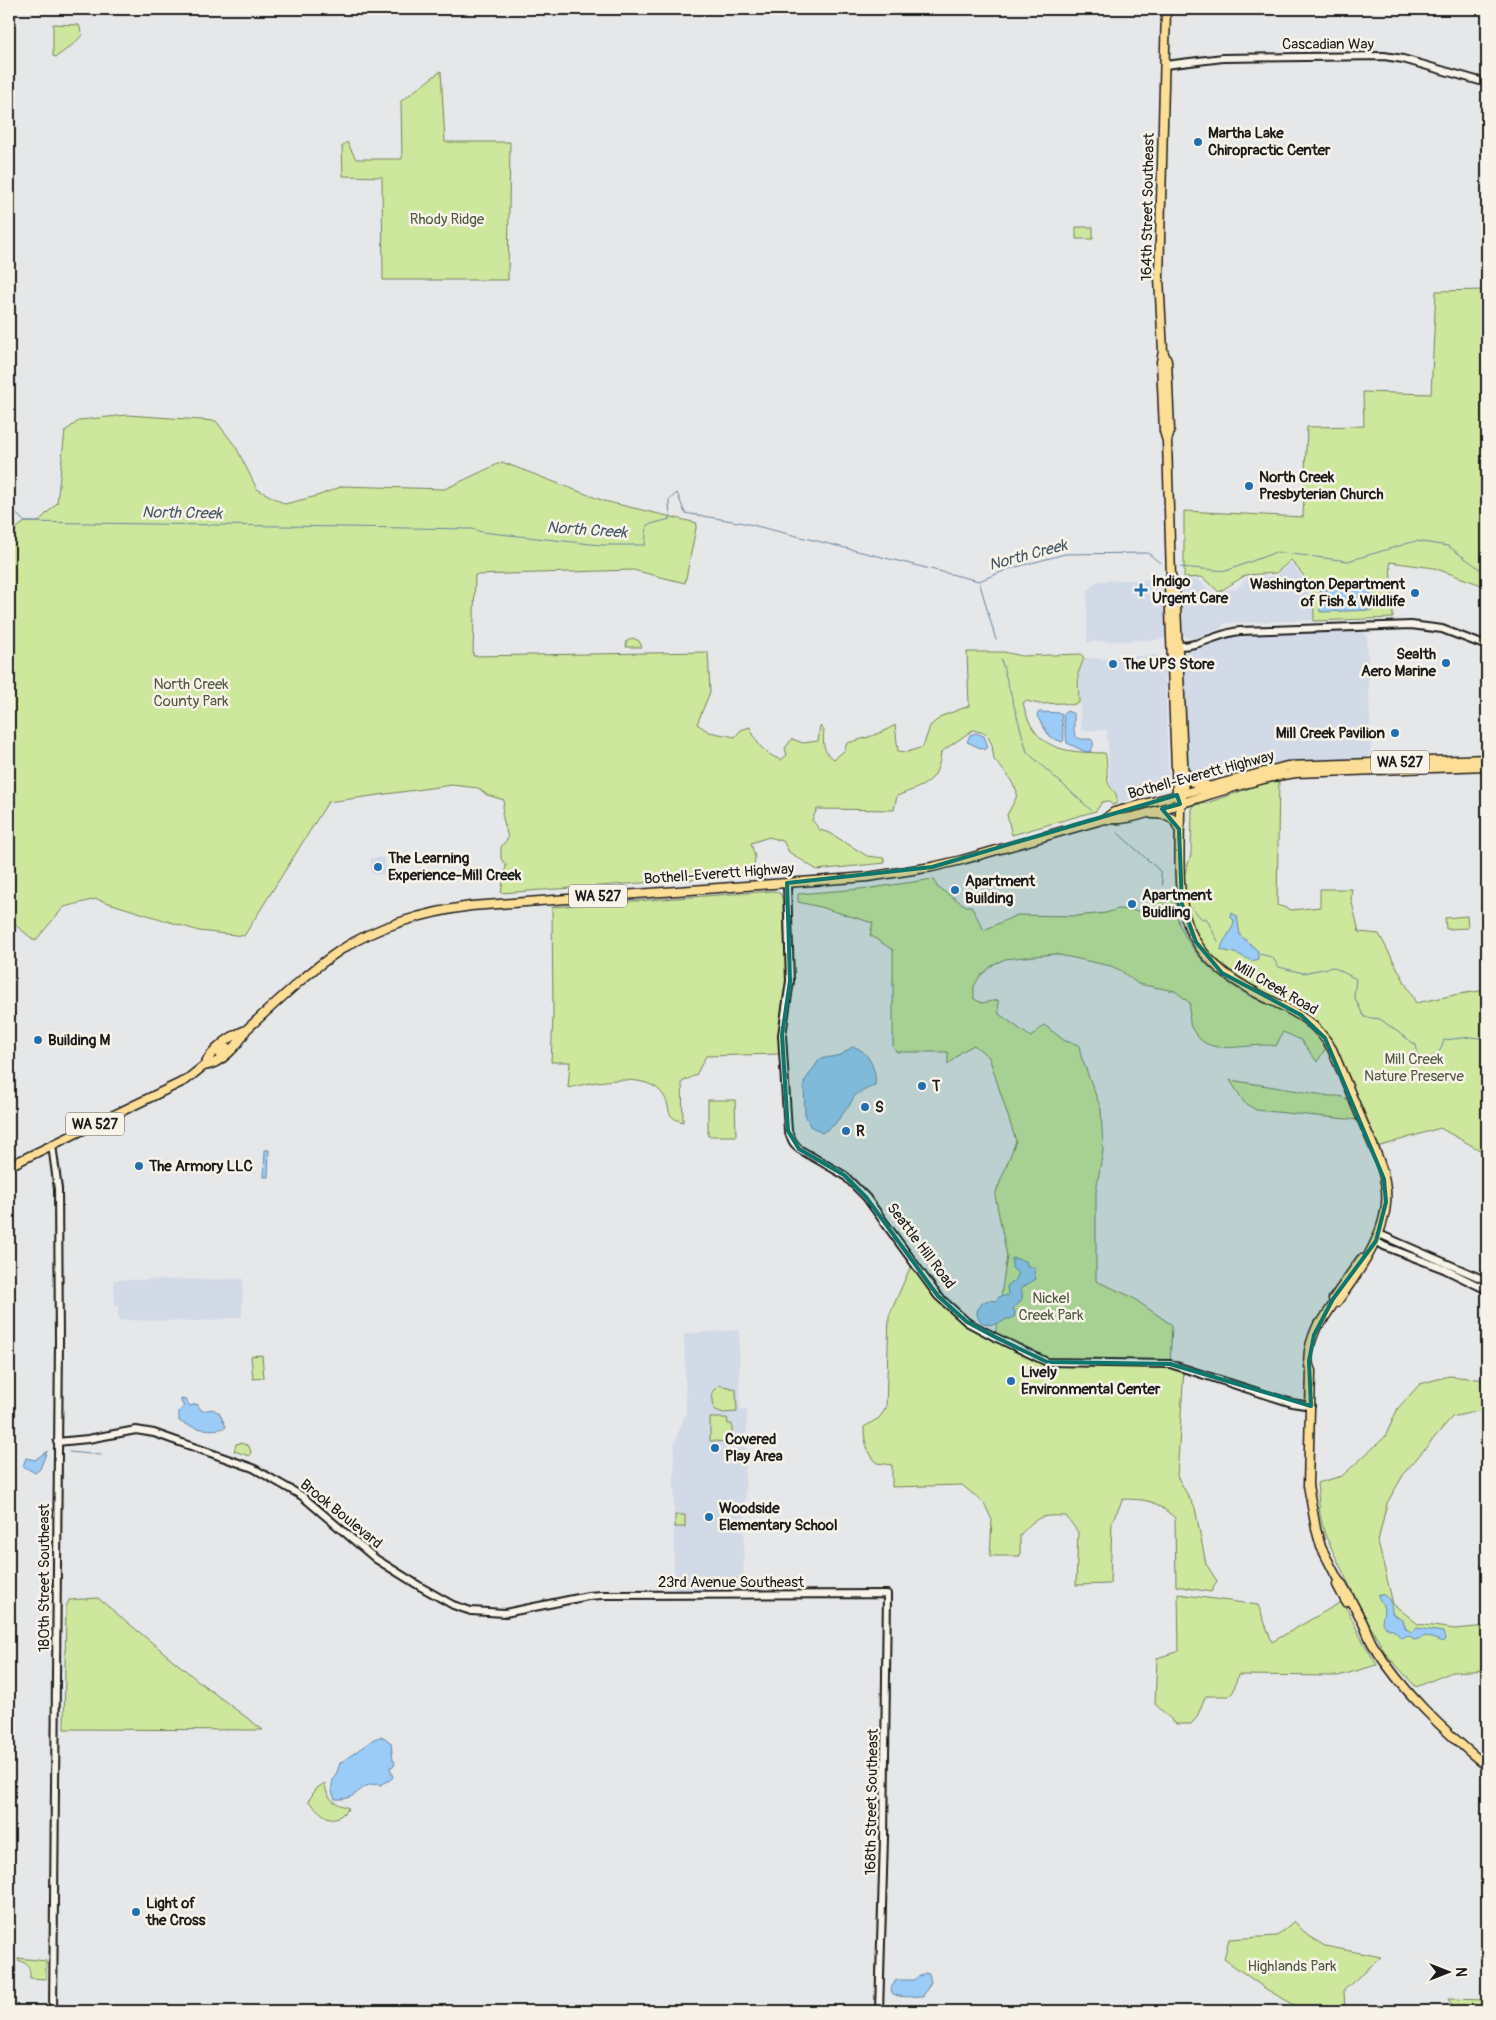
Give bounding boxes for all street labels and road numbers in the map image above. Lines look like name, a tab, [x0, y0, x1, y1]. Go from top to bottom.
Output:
street label: Cascadian Way	[1282, 35, 1375, 54]
street label: 164th Street Southeast	[1137, 132, 1159, 281]
street label: Bothell-Everett Highway	[1126, 746, 1277, 804]
road number: WA 527	[1371, 750, 1429, 774]
street label: Bothell-Everett Highway	[643, 859, 795, 889]
road number: WA 527	[569, 884, 627, 908]
street label: Mill Creek Road	[1231, 956, 1321, 1020]
road number: WA 527	[66, 1112, 124, 1136]
street label: Seattle Hill Road	[883, 1199, 959, 1293]
street label: Brook Boulevard	[296, 1475, 386, 1553]
street label: 180th Street Southeast	[35, 1503, 54, 1652]
street label: 23rd Avenue Southeast	[658, 1573, 805, 1592]
street label: 168th Street Southeast	[861, 1727, 883, 1876]

